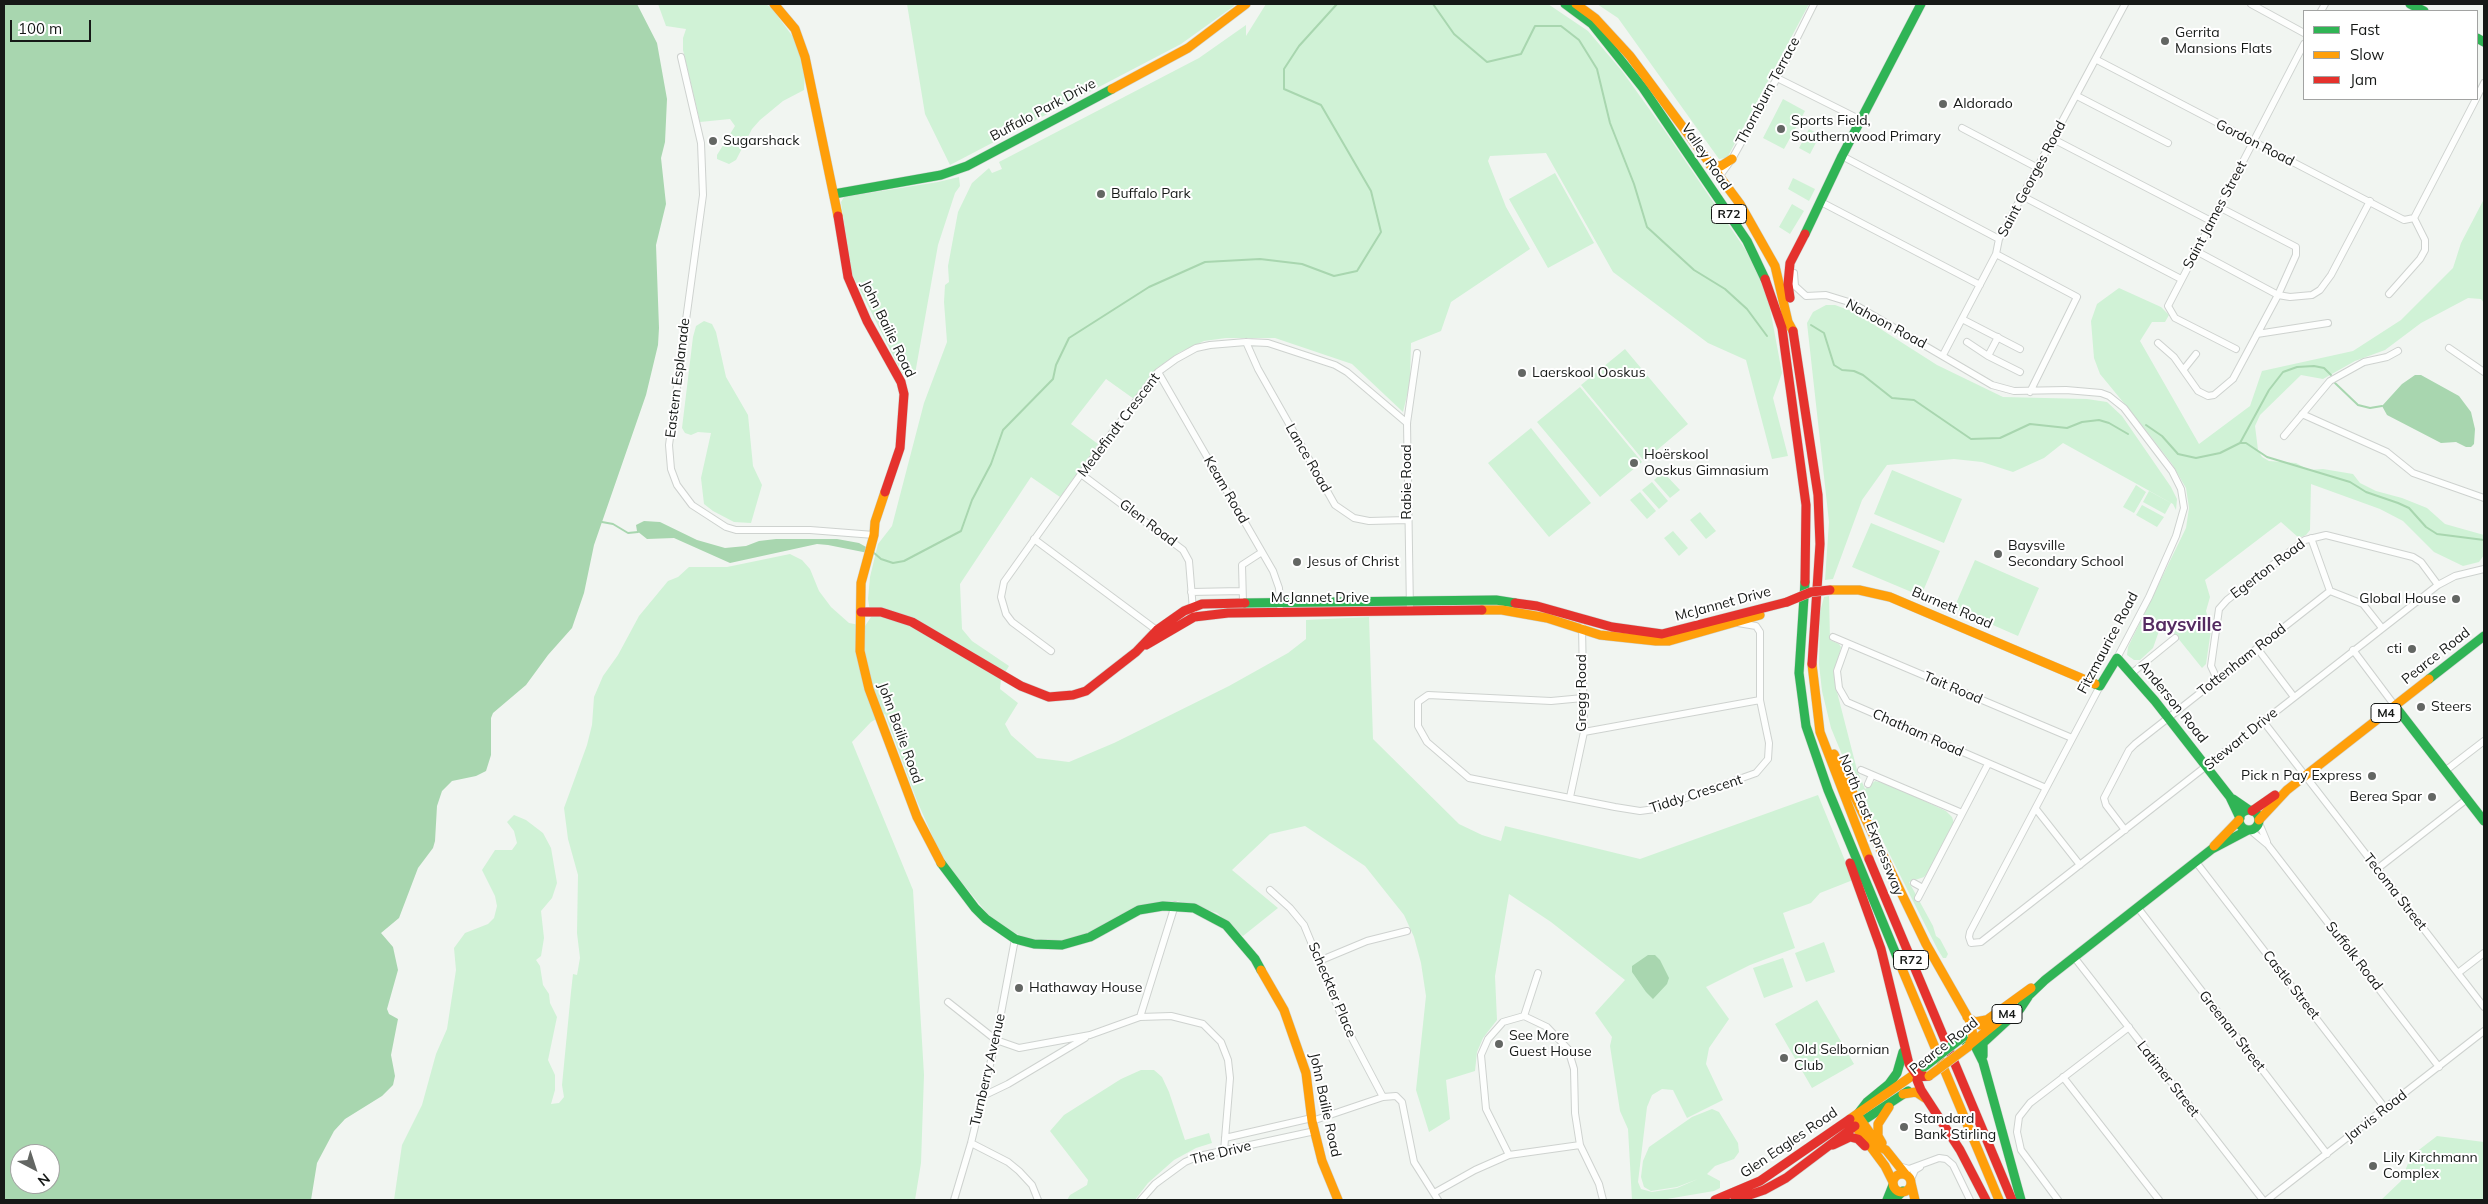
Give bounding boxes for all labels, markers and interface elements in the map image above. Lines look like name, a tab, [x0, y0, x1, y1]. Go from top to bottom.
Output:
scale bar	[12, 10, 94, 42]
legend	[2303, 10, 2478, 100]
text: 100 m	[18, 19, 62, 38]
text: Fast	[2350, 20, 2380, 39]
place label: Gerrita Mansions Flats	[2175, 25, 2272, 58]
street label: Thornburn Terrace	[1733, 34, 1803, 148]
marker: Gerrita Mansions Flats	[2159, 35, 2171, 47]
text: Slow	[2350, 45, 2384, 64]
text: Jam	[2350, 70, 2377, 89]
street label: Buffalo Park Drive	[987, 75, 1099, 145]
place label: Aldorado	[1953, 96, 2013, 112]
marker: Aldorado	[1937, 98, 1949, 110]
place label: Sports Field, Southernwood Primary	[1791, 113, 1941, 146]
street label: Gordon Road	[2213, 116, 2297, 170]
street label: Saint Georges Road	[1994, 118, 2070, 240]
street label: Valley Road	[1678, 120, 1734, 194]
marker: Sports Field, Southernwood Primary	[1775, 123, 1787, 135]
place label: Sugarshack	[723, 133, 799, 149]
marker: Sugarshack	[707, 135, 719, 147]
street label: Saint James Street	[2180, 158, 2250, 272]
place label: Buffalo Park	[1111, 186, 1191, 202]
marker: Buffalo Park	[1095, 188, 1107, 200]
road number: R72	[1712, 204, 1746, 223]
street label: John Bailie Road	[857, 278, 919, 380]
street label: Nahoon Road	[1843, 296, 1929, 352]
street label: Eastern Esplanade	[662, 317, 694, 439]
place label: Laerskool Ooskus	[1532, 365, 1646, 381]
marker: Laerskool Ooskus	[1516, 367, 1528, 379]
street label: Medefindt Crescent	[1075, 370, 1163, 480]
street label: Lance Road	[1282, 421, 1334, 495]
street label: Rabie Road	[1399, 444, 1415, 520]
place label: Hoërskool Ooskus Gimnasium	[1644, 447, 1769, 480]
street label: Keam Road	[1200, 453, 1252, 527]
marker: Hoërskool Ooskus Gimnasium	[1628, 457, 1640, 469]
street label: Glen Road	[1116, 496, 1180, 550]
street label: Egerton Road	[2228, 536, 2308, 602]
place label: Baysville Secondary School	[2008, 538, 2124, 570]
marker: Baysville Secondary School	[1992, 548, 2004, 560]
place label: Jesus of Christ	[1307, 554, 1399, 570]
marker: Jesus of Christ	[1291, 556, 1303, 568]
street label: McJannet Drive	[1673, 583, 1773, 625]
street label: Burnett Road	[1909, 583, 1995, 633]
street label: Fitzmaurice Road	[2074, 589, 2142, 697]
street label: McJannet Drive	[1271, 590, 1369, 606]
place label: Global House	[2359, 591, 2446, 607]
marker: Global House	[2450, 593, 2462, 605]
district label: Baysville	[2142, 614, 2222, 636]
street label: Tottenham Road	[2194, 620, 2290, 700]
street label: Pearce Road	[2398, 624, 2474, 688]
place label: cti	[2387, 641, 2402, 657]
marker: cti	[2406, 643, 2418, 655]
street label: Gregg Road	[1574, 654, 1590, 732]
street label: Anderson Road	[2135, 658, 2211, 746]
street label: Tait Road	[1921, 668, 1985, 708]
street label: John Bailie Road	[874, 680, 926, 786]
place label: Steers	[2431, 699, 2472, 715]
marker: Steers	[2415, 701, 2427, 713]
street label: Stewart Drive	[2201, 704, 2281, 774]
road number: M4	[2371, 704, 2401, 722]
street label: Chatham Road	[1870, 705, 1966, 761]
street label: North East Expressway	[1835, 752, 1907, 898]
place label: Pick n Pay Express	[2241, 768, 2362, 784]
marker: Pick n Pay Express	[2366, 770, 2378, 782]
street label: Tiddy Crescent	[1648, 771, 1744, 817]
place label: Berea Spar	[2350, 789, 2422, 805]
marker: Berea Spar	[2426, 791, 2438, 803]
street label: Tecoma Street	[2360, 850, 2430, 934]
street label: Suffolk Road	[2322, 918, 2386, 994]
street label: Scheckter Place	[1304, 940, 1360, 1040]
street label: Castle Street	[2259, 947, 2323, 1023]
road number: R72	[1894, 950, 1928, 970]
place label: Hathaway House	[1029, 980, 1142, 996]
marker: Hathaway House	[1013, 982, 1025, 994]
street label: Greenan Street	[2195, 987, 2269, 1075]
road number: M4	[1992, 1004, 2022, 1024]
street label: Turnberry Avenue	[967, 1012, 1009, 1128]
street label: Pearce Road	[1906, 1014, 1982, 1078]
place label: See More Guest House	[1509, 1028, 1592, 1060]
marker: See More Guest House	[1493, 1038, 1505, 1050]
street label: Latimer Street	[2133, 1038, 2203, 1120]
place label: Old Selbornian Club	[1794, 1042, 1889, 1074]
street label: John Bailie Road	[1306, 1051, 1344, 1159]
marker: Old Selbornian Club	[1778, 1052, 1790, 1064]
street label: Jarvis Road	[2342, 1087, 2410, 1145]
street label: Glen Eagles Road	[1737, 1104, 1841, 1182]
place label: Standard Bank Stirling	[1914, 1111, 1996, 1144]
marker: Standard Bank Stirling	[1898, 1121, 1910, 1133]
street label: The Drive	[1189, 1137, 1253, 1169]
north arrow	[10, 1144, 60, 1194]
place label: Lily Kirchmann Complex	[2383, 1150, 2478, 1182]
marker: Lily Kirchmann Complex	[2367, 1160, 2379, 1172]
text: N	[34, 1169, 54, 1190]

